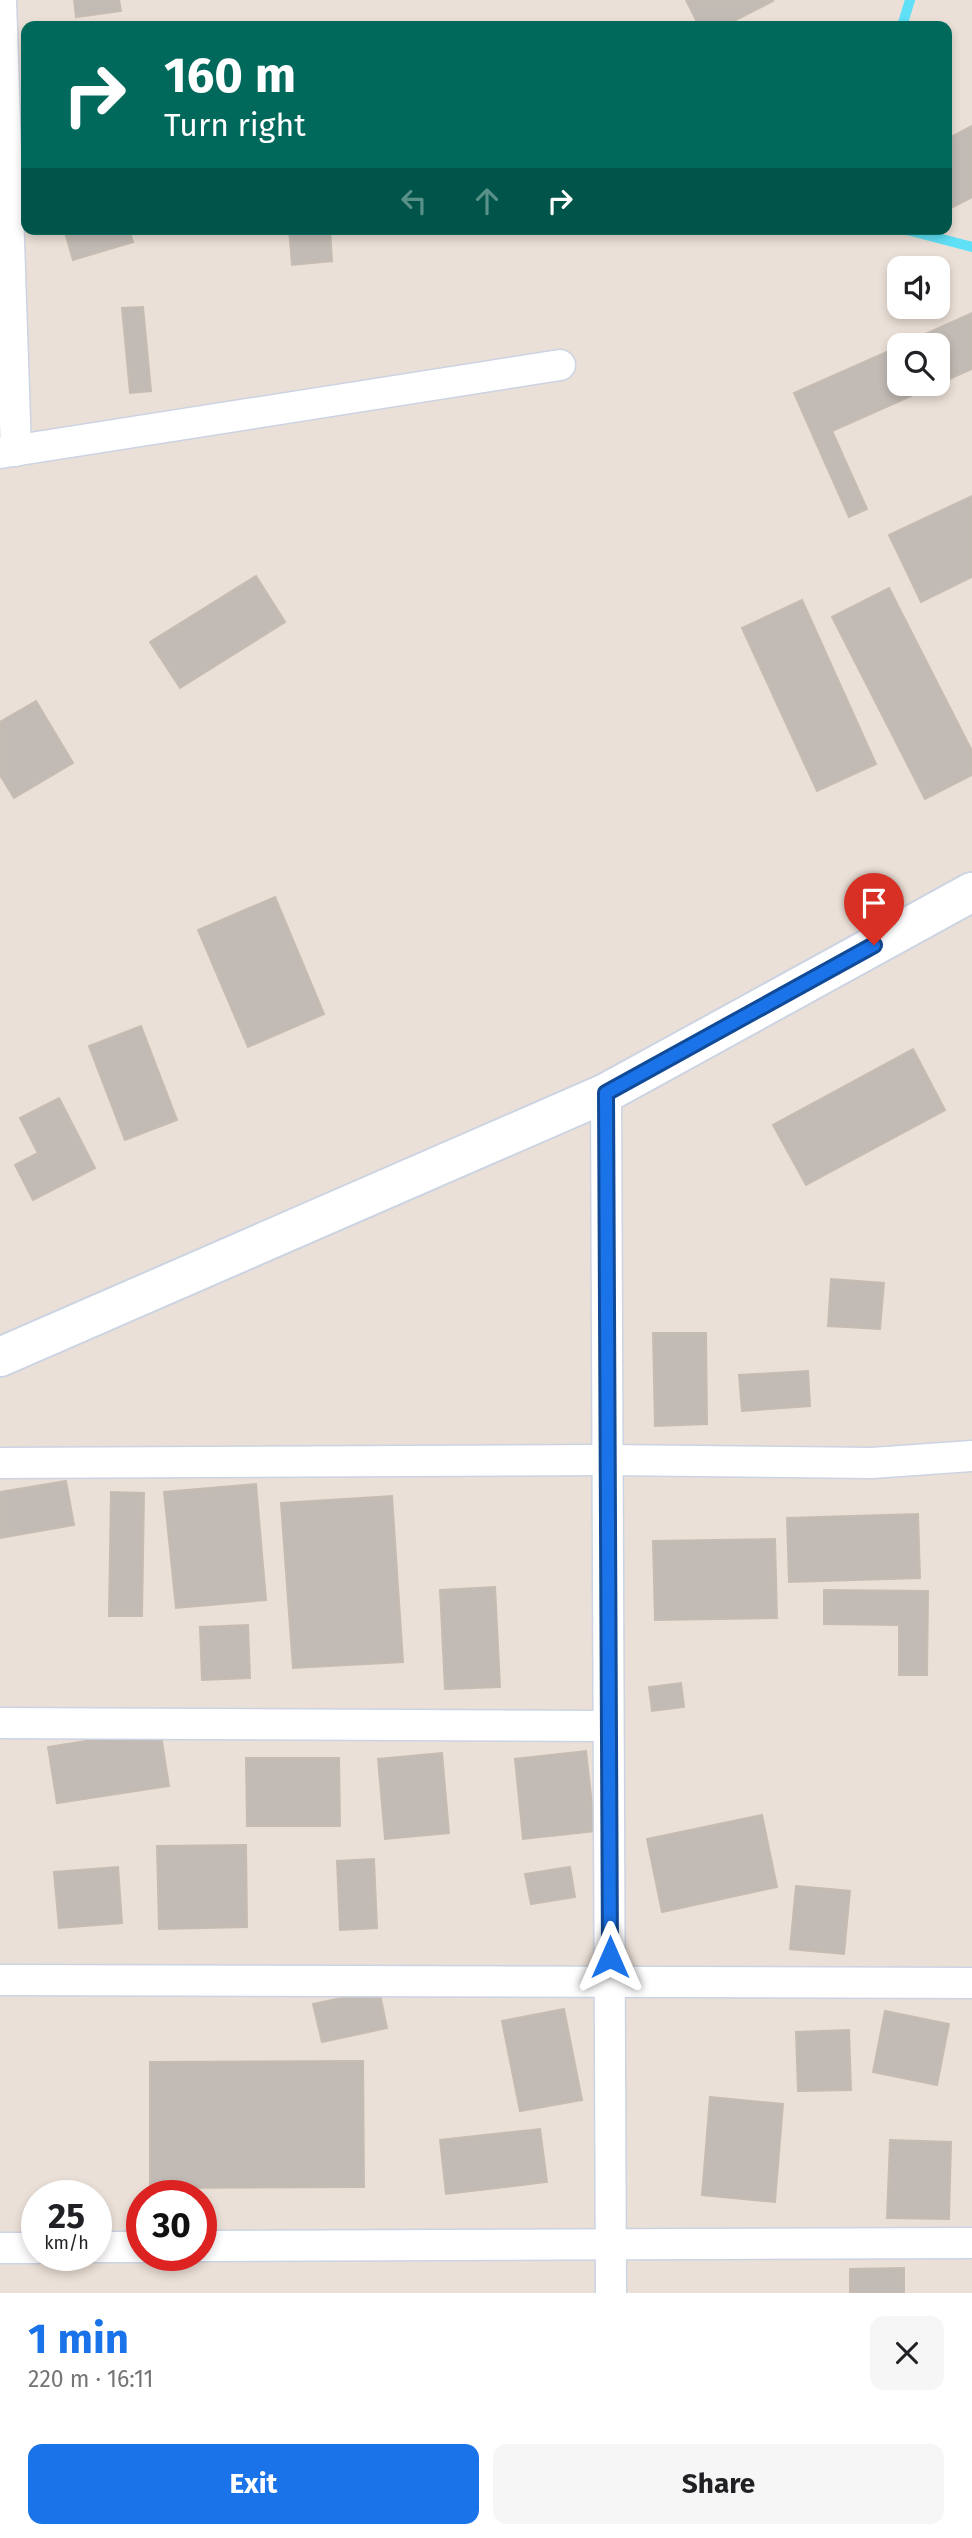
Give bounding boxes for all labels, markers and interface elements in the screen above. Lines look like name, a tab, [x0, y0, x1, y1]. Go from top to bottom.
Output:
text: 160 m	[164, 46, 296, 105]
icon: right	[49, 49, 140, 140]
text: Turn right	[164, 106, 306, 144]
icon: left	[395, 182, 433, 220]
icon: ahead	[468, 182, 506, 220]
icon: right	[541, 182, 579, 220]
map controls	[887, 256, 950, 396]
button: sound	[887, 256, 950, 319]
button: search	[887, 333, 950, 396]
pin	[844, 873, 904, 945]
icon: arrive	[855, 884, 893, 922]
position arrow	[573, 1920, 647, 1994]
speed limit sign: 30	[126, 2180, 217, 2271]
text: 25	[48, 2195, 85, 2237]
text: km/h	[44, 2232, 89, 2254]
text: 1 min	[28, 2314, 129, 2364]
button: close	[870, 2316, 944, 2390]
text: 220 m · 16:11	[28, 2365, 154, 2393]
button: Exit	[28, 2444, 479, 2524]
button: Share	[493, 2444, 944, 2524]

